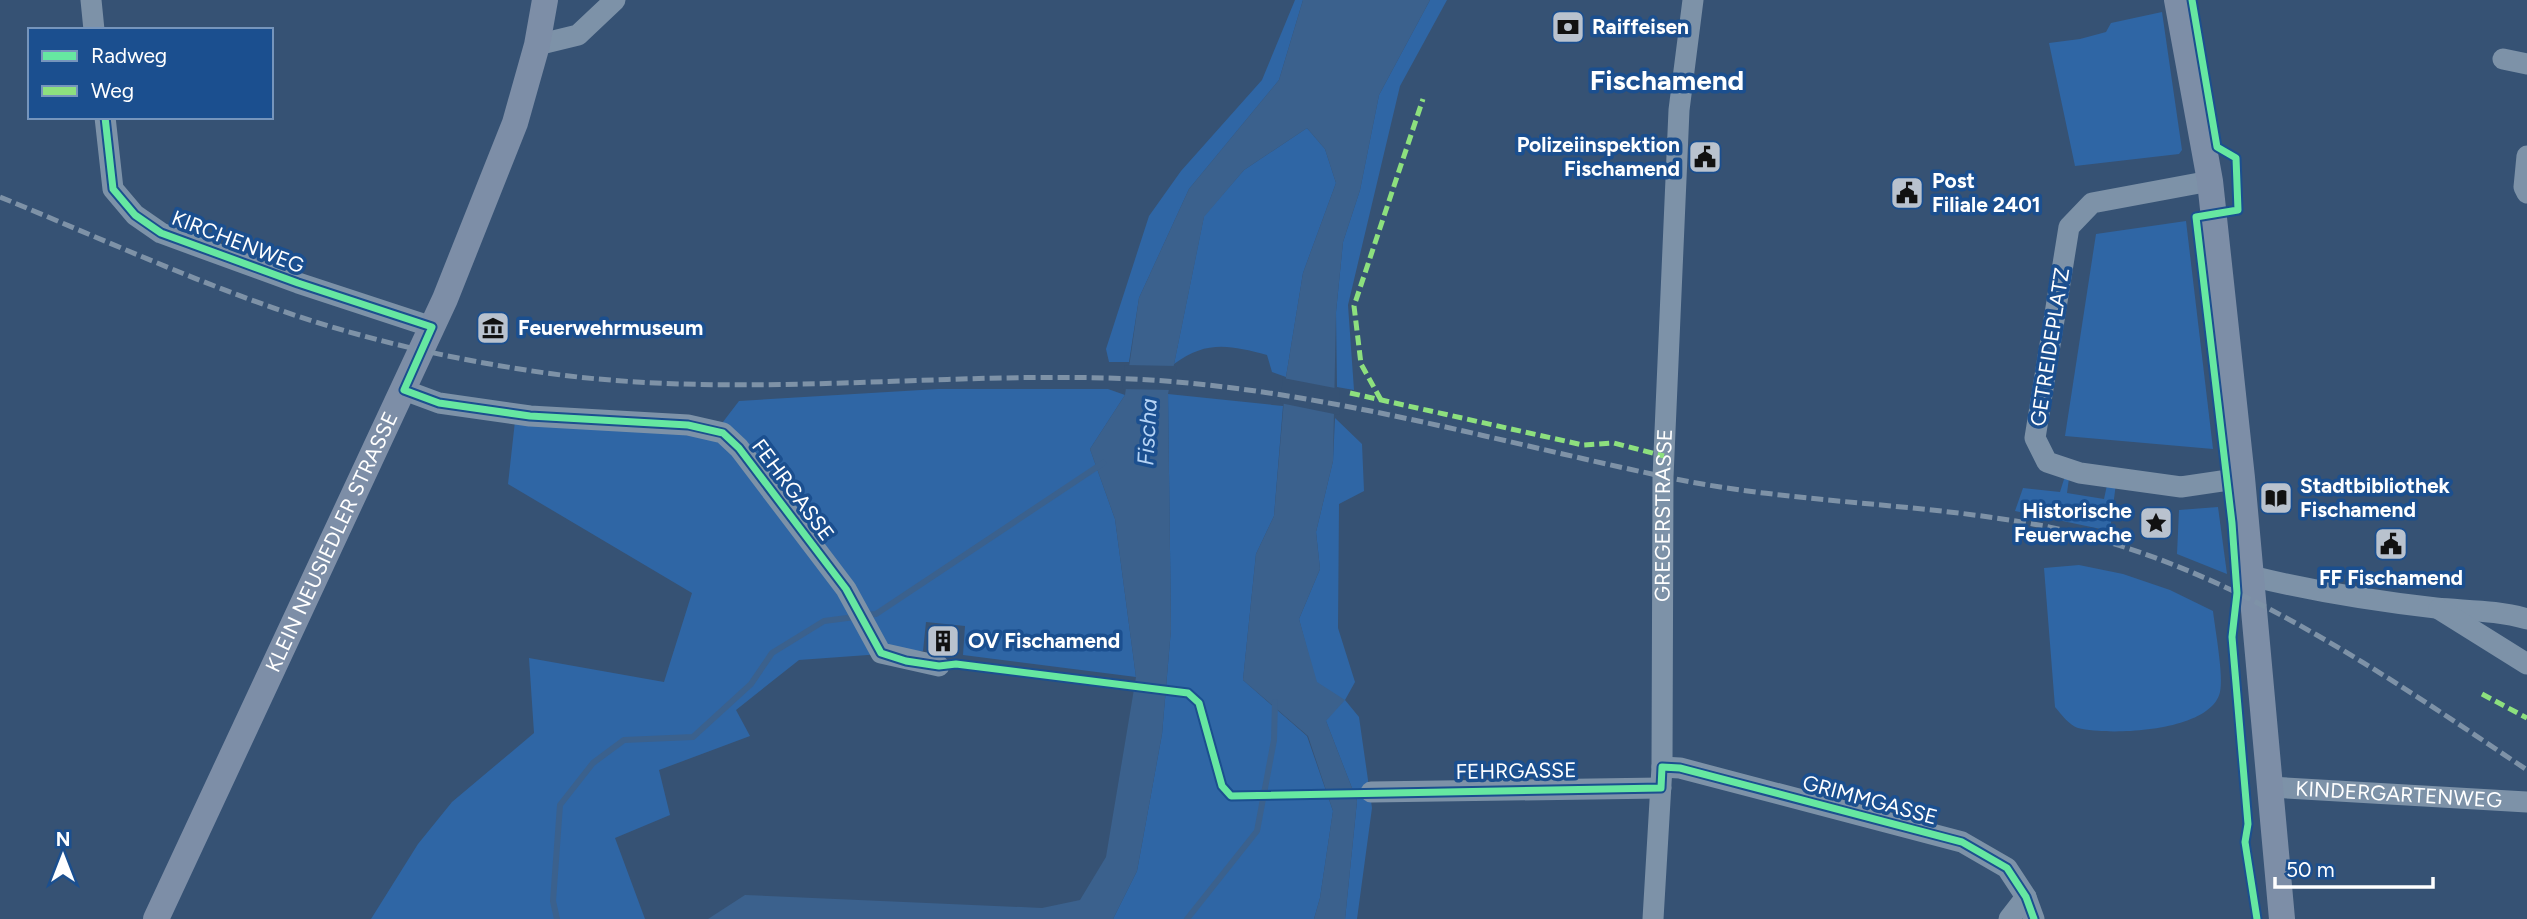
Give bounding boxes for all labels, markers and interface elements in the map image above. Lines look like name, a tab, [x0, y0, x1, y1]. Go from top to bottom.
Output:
bank icon: Raiffeisen	[1549, 8, 1587, 46]
place label: Raiffeisen	[1592, 14, 1689, 39]
legend	[28, 28, 273, 119]
text: Radweg	[91, 43, 167, 68]
district label: Fischamend	[1590, 63, 1744, 97]
text: Weg	[91, 78, 134, 103]
place label: Polizeiinspektion Fischamend	[1517, 132, 1680, 181]
public building icon: Polizeiinspektion Fischamend	[1686, 138, 1724, 176]
place label: Post Filiale 2401	[1932, 168, 2041, 217]
public building icon: Post Filiale 2401	[1888, 174, 1926, 212]
street label: KIRCHENWEG	[168, 205, 308, 278]
street label: GETREIDEPLATZ	[2025, 266, 2074, 428]
museum icon: Feuerwehrmuseum	[474, 309, 512, 347]
place label: Feuerwehrmuseum	[518, 315, 703, 340]
water label: Fischa	[1131, 398, 1163, 466]
street label: KLEIN NEUSIEDLER STRASSE	[260, 408, 403, 676]
street label: GREGERSTRASSE	[1650, 428, 1677, 602]
street label: FEHRGASSE	[747, 434, 840, 546]
place label: Stadtbibliothek Fischamend	[2300, 473, 2451, 522]
library icon: Stadtbibliothek Fischamend	[2257, 479, 2295, 517]
place label: Historische Feuerwache	[2014, 498, 2132, 547]
place icon: Historische Feuerwache	[2137, 504, 2175, 542]
public building icon: FF Fischamend	[2372, 525, 2410, 563]
place label: FF Fischamend	[2319, 565, 2463, 590]
building icon: OV Fischamend	[924, 622, 962, 660]
place label: OV Fischamend	[968, 628, 1120, 653]
street label: FEHRGASSE	[1455, 757, 1577, 784]
street label: GRIMMGASSE	[1800, 770, 1940, 830]
street label: KINDERGARTENWEG	[2295, 776, 2503, 813]
north arrow	[28, 821, 98, 891]
text: N	[56, 828, 70, 851]
scale bar	[2275, 846, 2432, 890]
text: 50 m	[2286, 857, 2335, 882]

